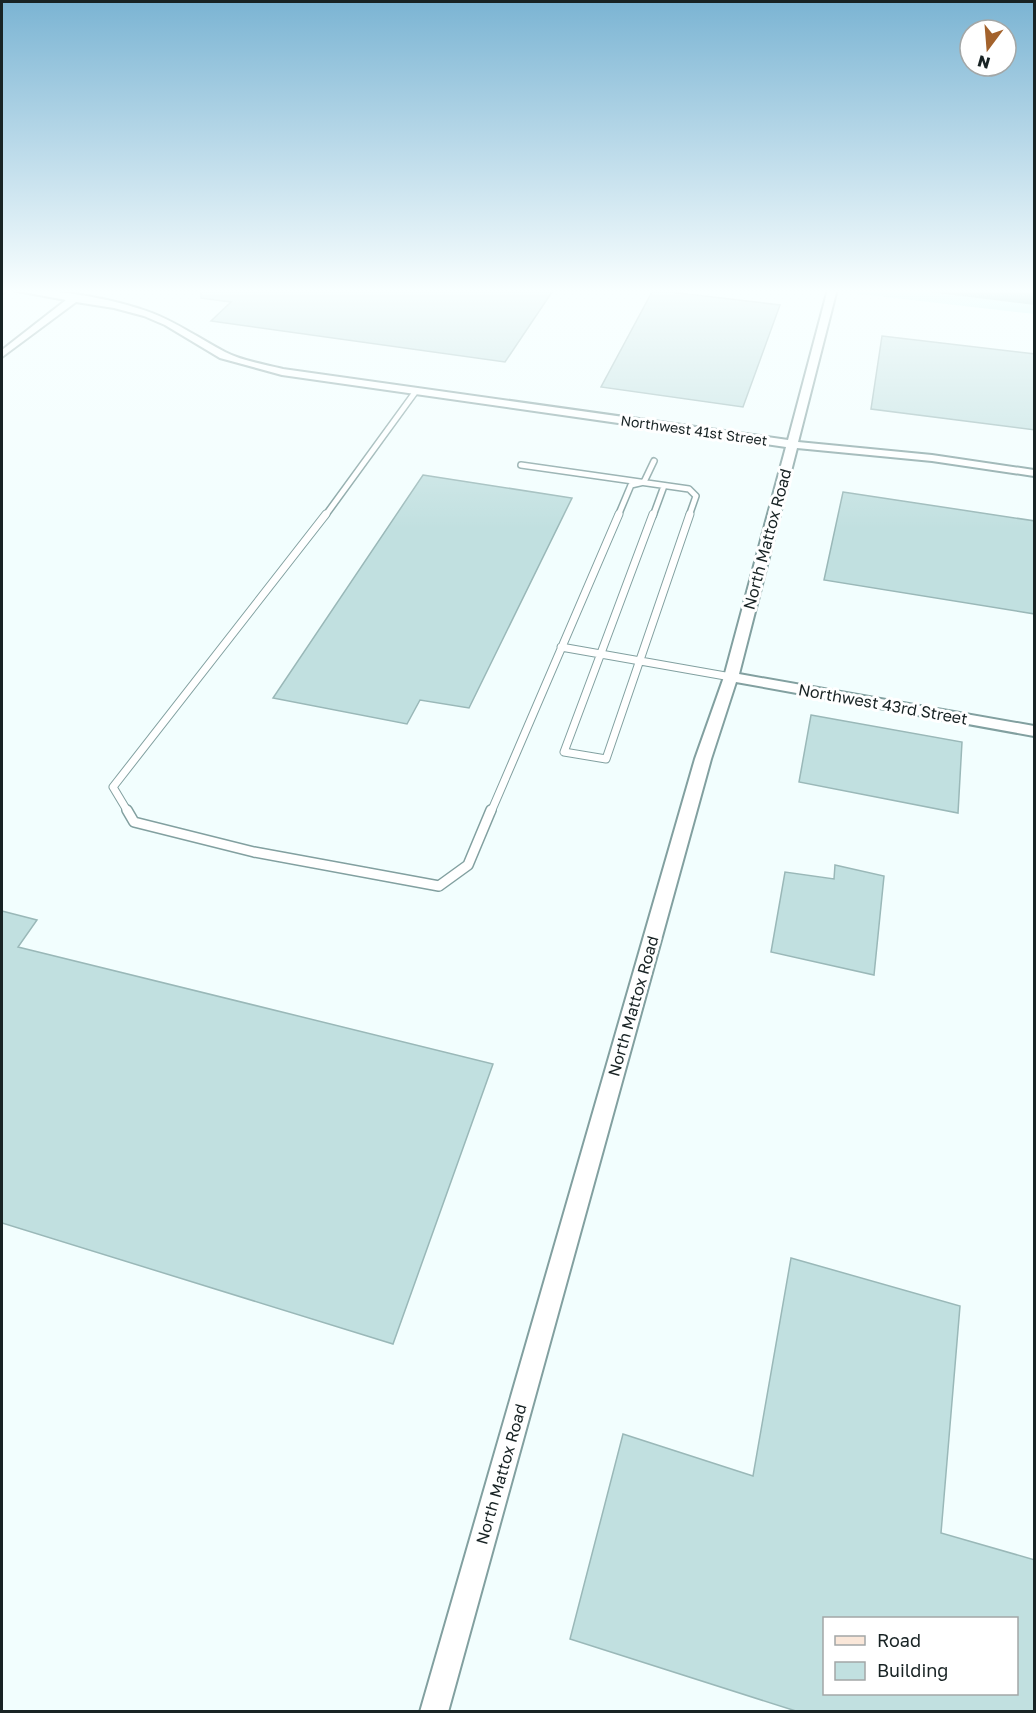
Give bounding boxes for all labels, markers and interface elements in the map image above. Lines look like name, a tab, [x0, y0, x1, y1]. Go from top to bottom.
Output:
north arrow	[958, 18, 1018, 78]
text: N	[975, 51, 992, 74]
street label: Northwest 41st Street	[620, 411, 768, 449]
street label: North Mattox Road	[739, 466, 795, 612]
street label: Northwest 43rd Street	[797, 679, 969, 729]
street label: North Mattox Road	[603, 933, 663, 1079]
street label: North Mattox Road	[471, 1401, 531, 1547]
legend	[823, 1617, 1018, 1695]
text: Road	[877, 1629, 921, 1651]
text: Building	[877, 1659, 948, 1681]

